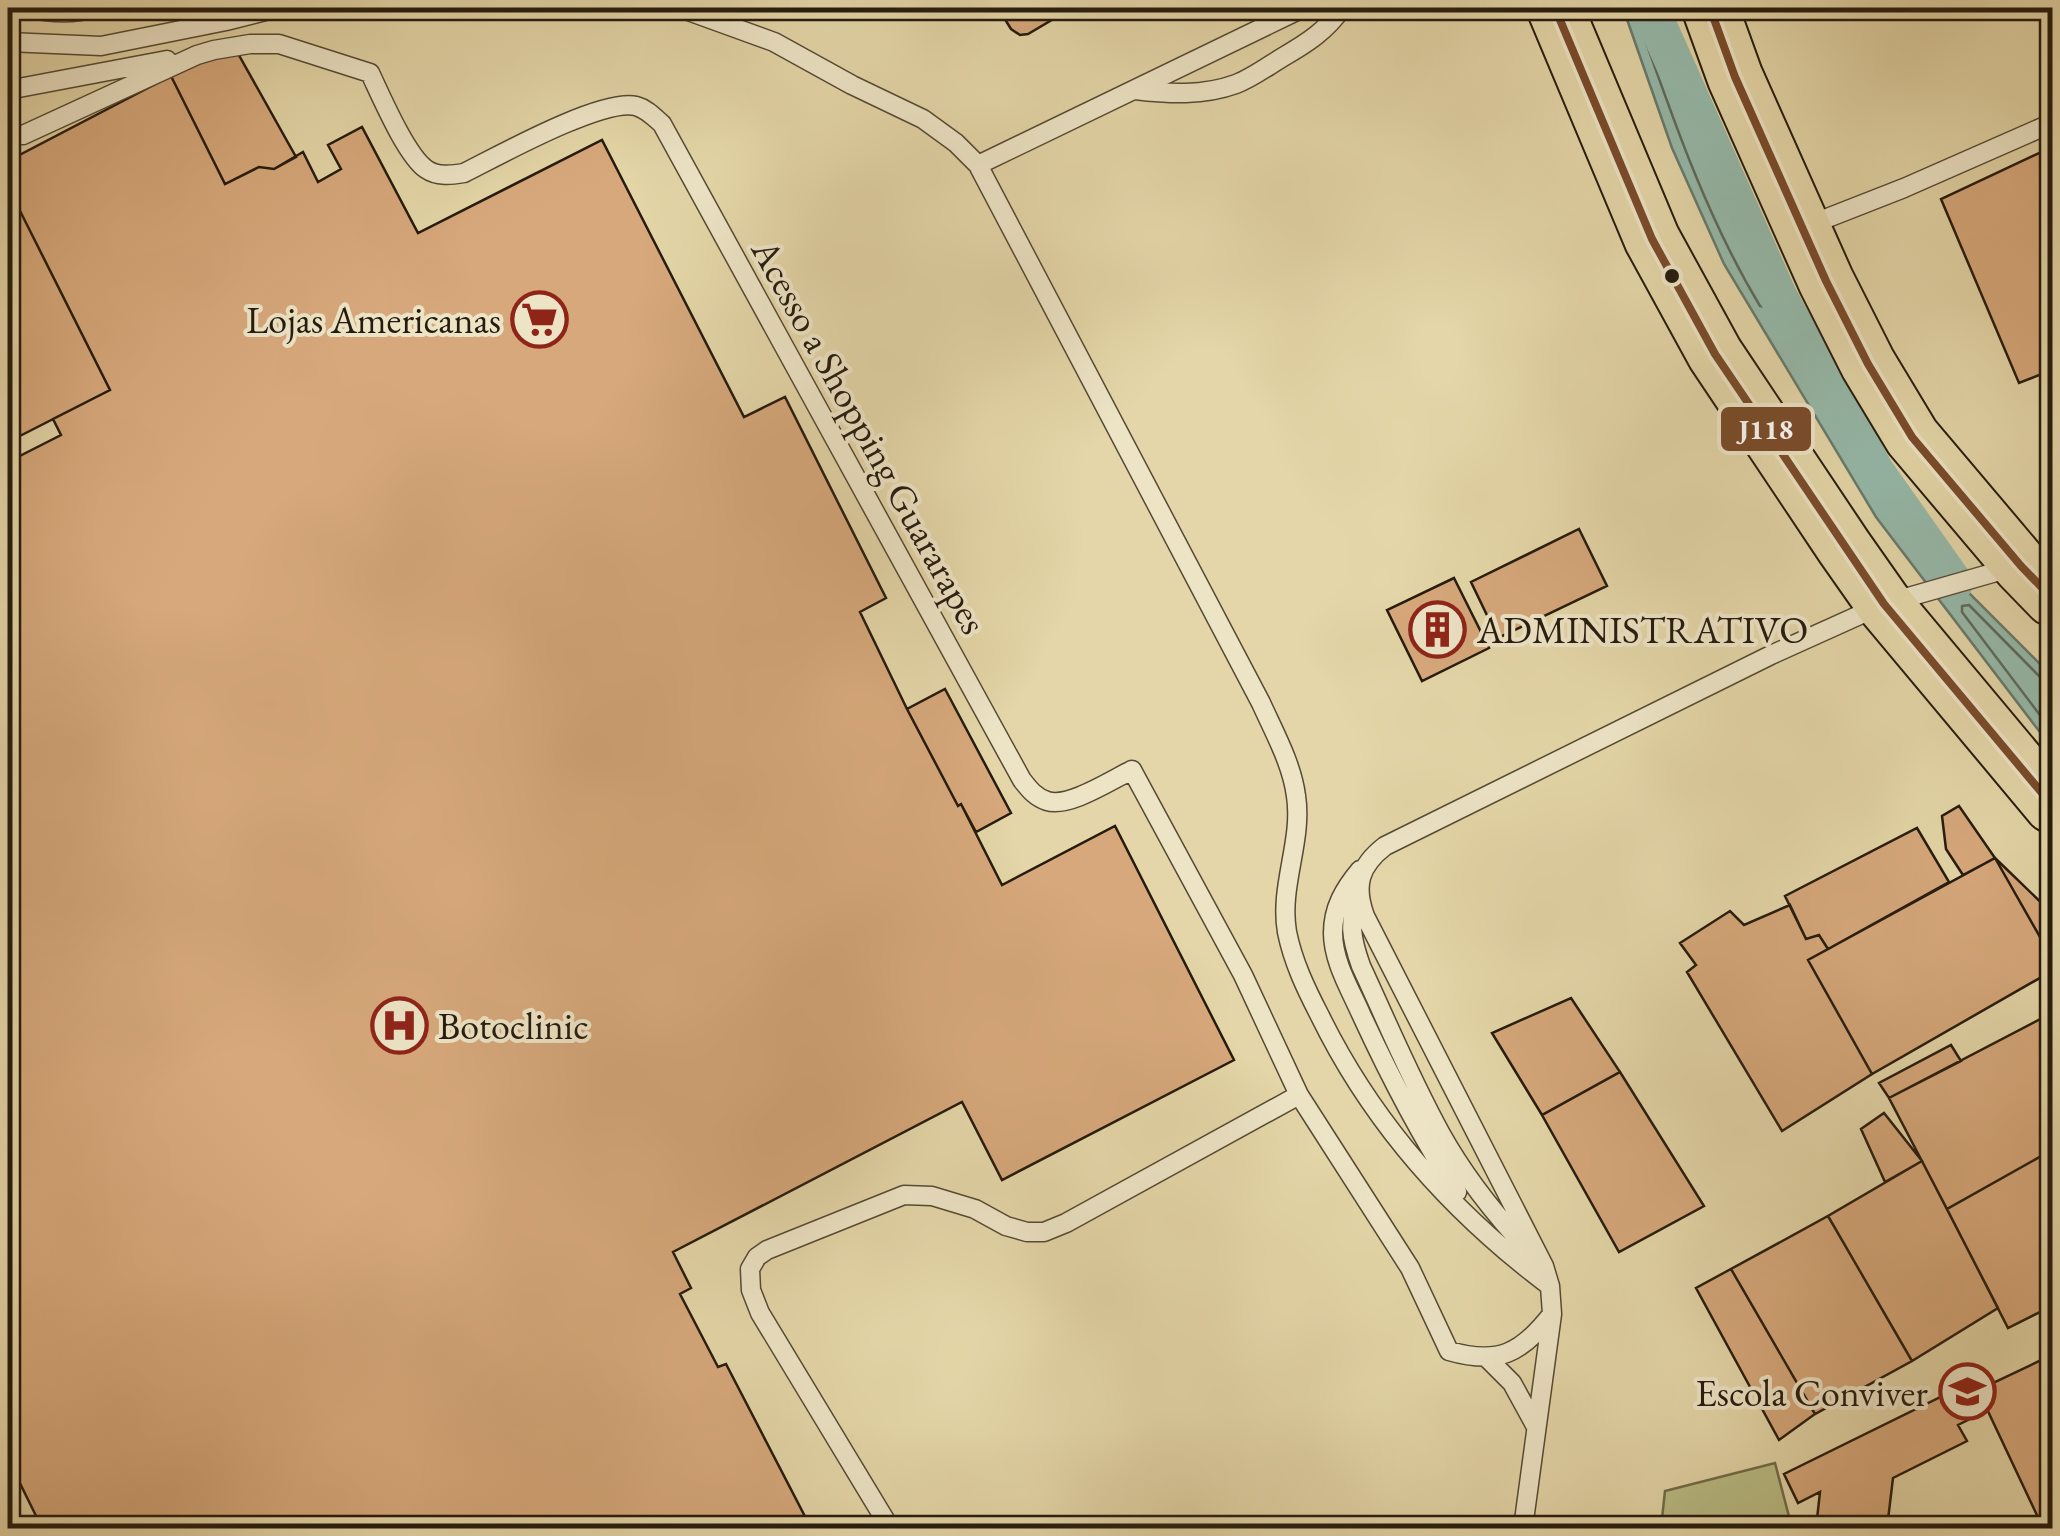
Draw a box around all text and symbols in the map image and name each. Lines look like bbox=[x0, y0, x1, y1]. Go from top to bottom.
street label: Acesso a Shopping Guararapes bbox=[740, 229, 999, 642]
unlabelled marker bbox=[1662, 266, 1682, 286]
supermarket icon: Lojas Americanas bbox=[510, 289, 570, 349]
place label: Lojas Americanas bbox=[246, 295, 501, 344]
line badge: J118 bbox=[1719, 405, 1813, 453]
text: J118 bbox=[1736, 411, 1793, 447]
building icon: ADMINISTRATIVO bbox=[1408, 599, 1468, 659]
place label: ADMINISTRATIVO bbox=[1476, 605, 1808, 654]
hospital icon: Botoclinic bbox=[369, 995, 429, 1055]
place label: Botoclinic bbox=[438, 1001, 589, 1050]
school or university icon: Escola Conviver bbox=[1937, 1362, 1997, 1422]
place label: Escola Conviver bbox=[1695, 1368, 1928, 1417]

